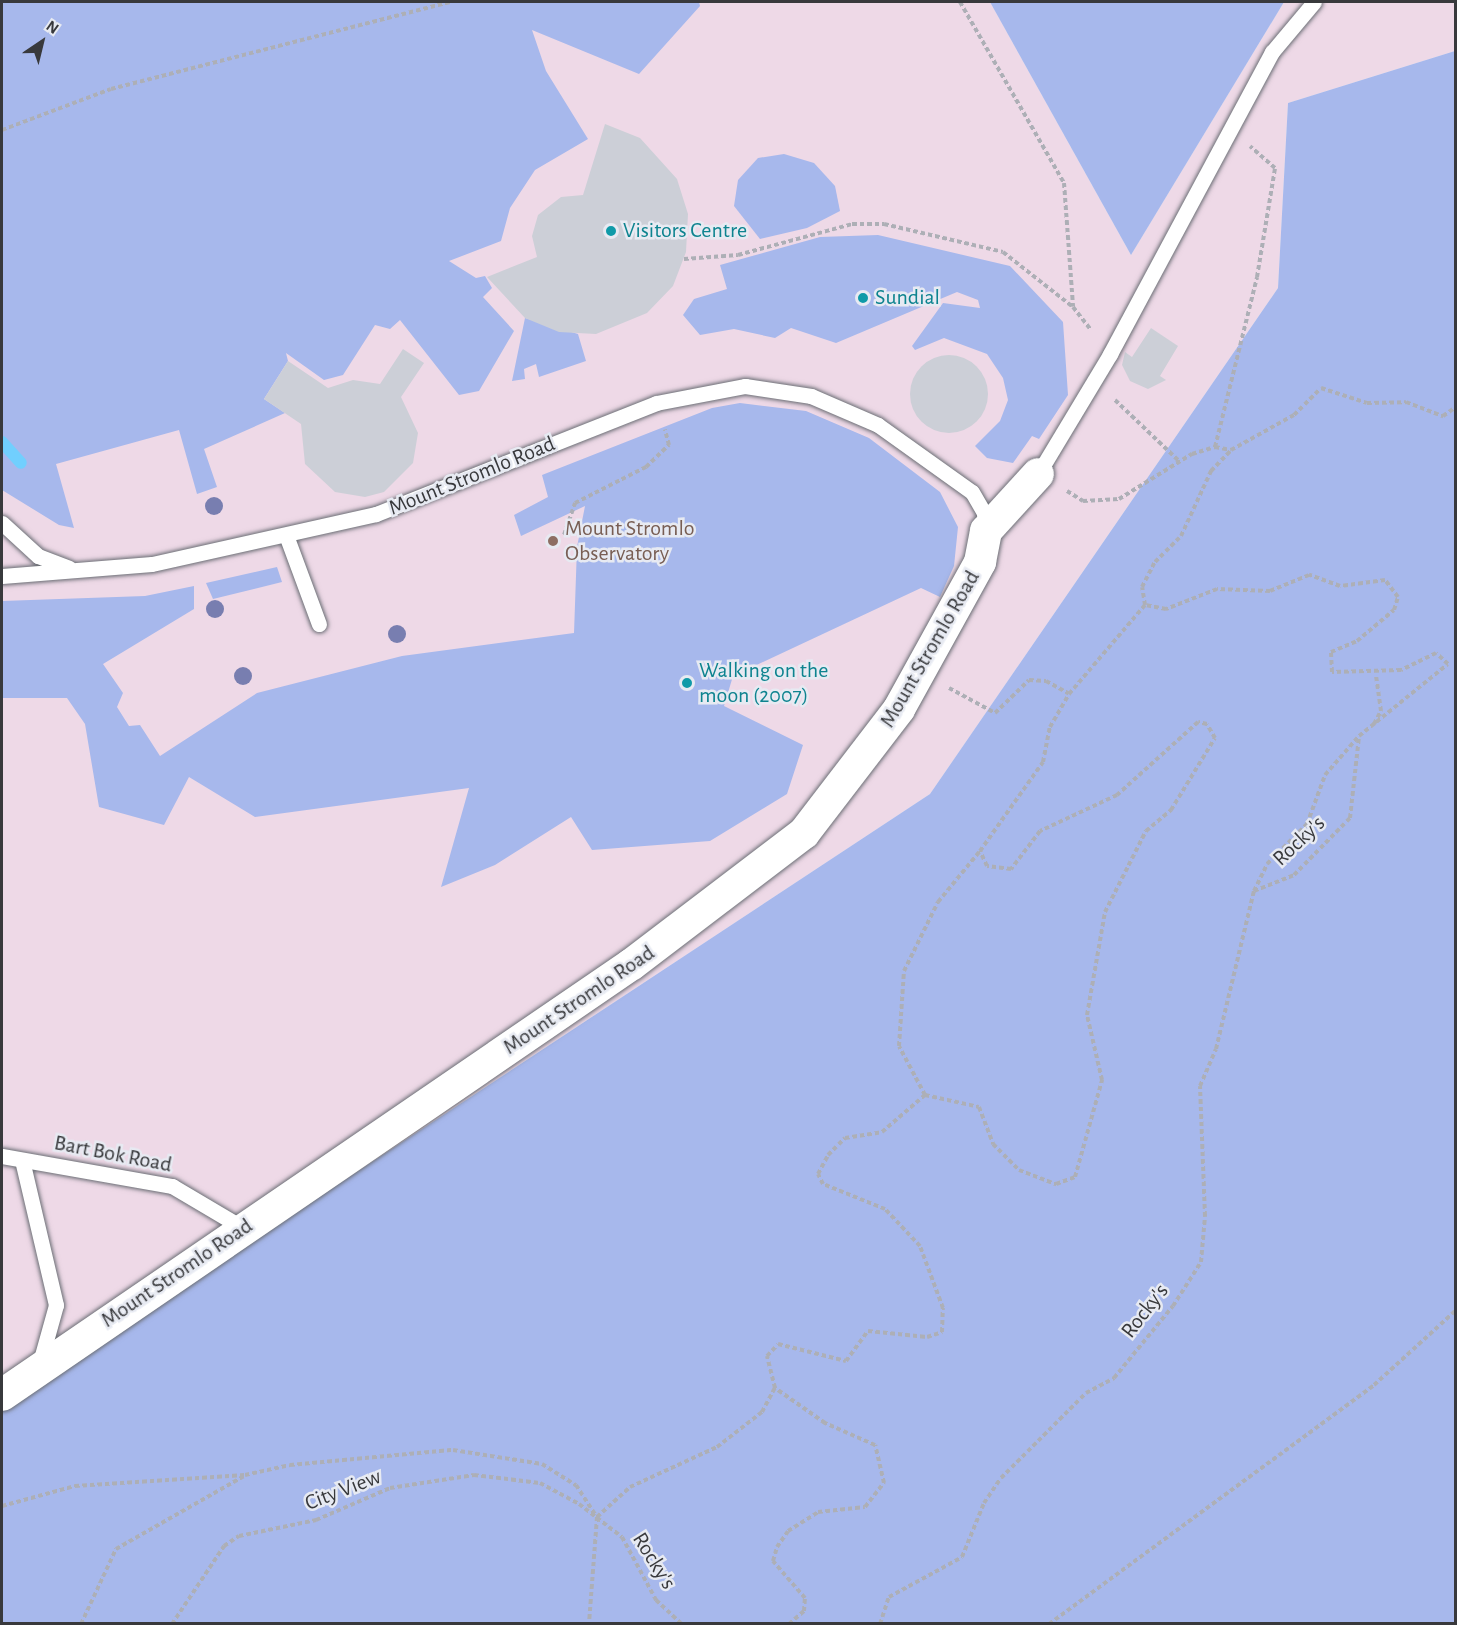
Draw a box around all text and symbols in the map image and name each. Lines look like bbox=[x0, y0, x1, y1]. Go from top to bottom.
north arrow bbox=[12, 12, 72, 72]
text: N bbox=[43, 18, 61, 37]
place label: Visitors Centre bbox=[623, 218, 747, 244]
marker: Visitors Centre bbox=[604, 224, 618, 238]
place label: Sundial bbox=[875, 285, 940, 311]
marker: Sundial bbox=[856, 291, 870, 305]
street label: Mount Stromlo Road bbox=[385, 431, 559, 521]
place label: Mount Stromlo Observatory bbox=[565, 515, 695, 566]
marker: Mount Stromlo Observatory bbox=[546, 534, 560, 548]
street label: Mount Stromlo Road bbox=[874, 566, 986, 732]
place label: Walking on the moon (2007) bbox=[699, 657, 828, 708]
marker: Walking on the moon (2007) bbox=[680, 676, 694, 690]
street label: Rocky's bbox=[1267, 810, 1331, 872]
street label: Mount Stromlo Road bbox=[498, 940, 660, 1060]
street label: Bart Bok Road bbox=[52, 1130, 174, 1178]
street label: Mount Stromlo Road bbox=[96, 1213, 258, 1333]
street label: Rocky's bbox=[1116, 1278, 1174, 1344]
street label: City View bbox=[301, 1463, 385, 1517]
street label: Rocky's bbox=[626, 1528, 682, 1594]

